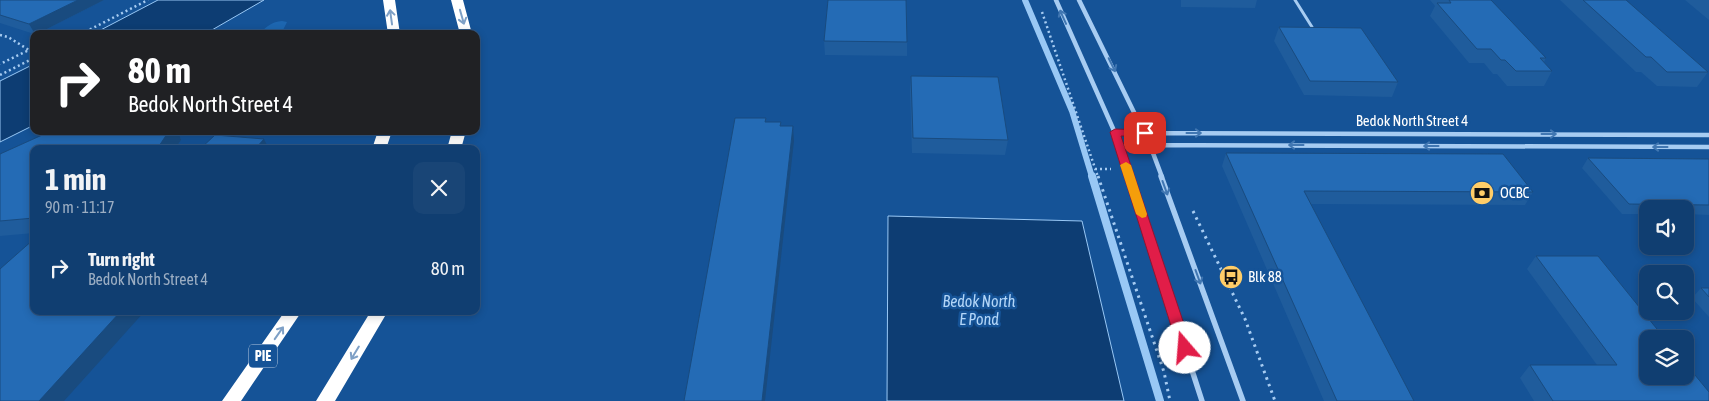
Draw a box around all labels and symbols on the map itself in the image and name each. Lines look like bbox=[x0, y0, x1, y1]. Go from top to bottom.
one-way arrow bbox=[458, 8, 468, 24]
one-way arrow bbox=[386, 9, 396, 25]
one-way arrow bbox=[1058, 10, 1068, 25]
one-way arrow bbox=[1108, 57, 1117, 72]
pin bbox=[1124, 112, 1166, 154]
street label: Bedok North Street 4 bbox=[1356, 112, 1468, 129]
one-way arrow bbox=[1185, 128, 1201, 138]
one-way arrow bbox=[1541, 130, 1557, 139]
one-way arrow bbox=[1288, 140, 1304, 150]
one-way arrow bbox=[1423, 141, 1440, 151]
one-way arrow bbox=[1653, 142, 1669, 152]
one-way arrow bbox=[1161, 179, 1170, 195]
bank icon: OCBC bbox=[1469, 180, 1495, 206]
place label: OCBC bbox=[1500, 184, 1530, 201]
bus stop icon: Blk 88 bbox=[1218, 264, 1244, 290]
one-way arrow bbox=[1194, 268, 1203, 284]
place label: Blk 88 bbox=[1248, 268, 1282, 285]
water label: Bedok North E Pond bbox=[943, 292, 1016, 328]
position arrow bbox=[1158, 321, 1210, 373]
one-way arrow bbox=[274, 326, 284, 340]
road number: PIE bbox=[249, 344, 277, 368]
one-way arrow bbox=[350, 346, 360, 360]

